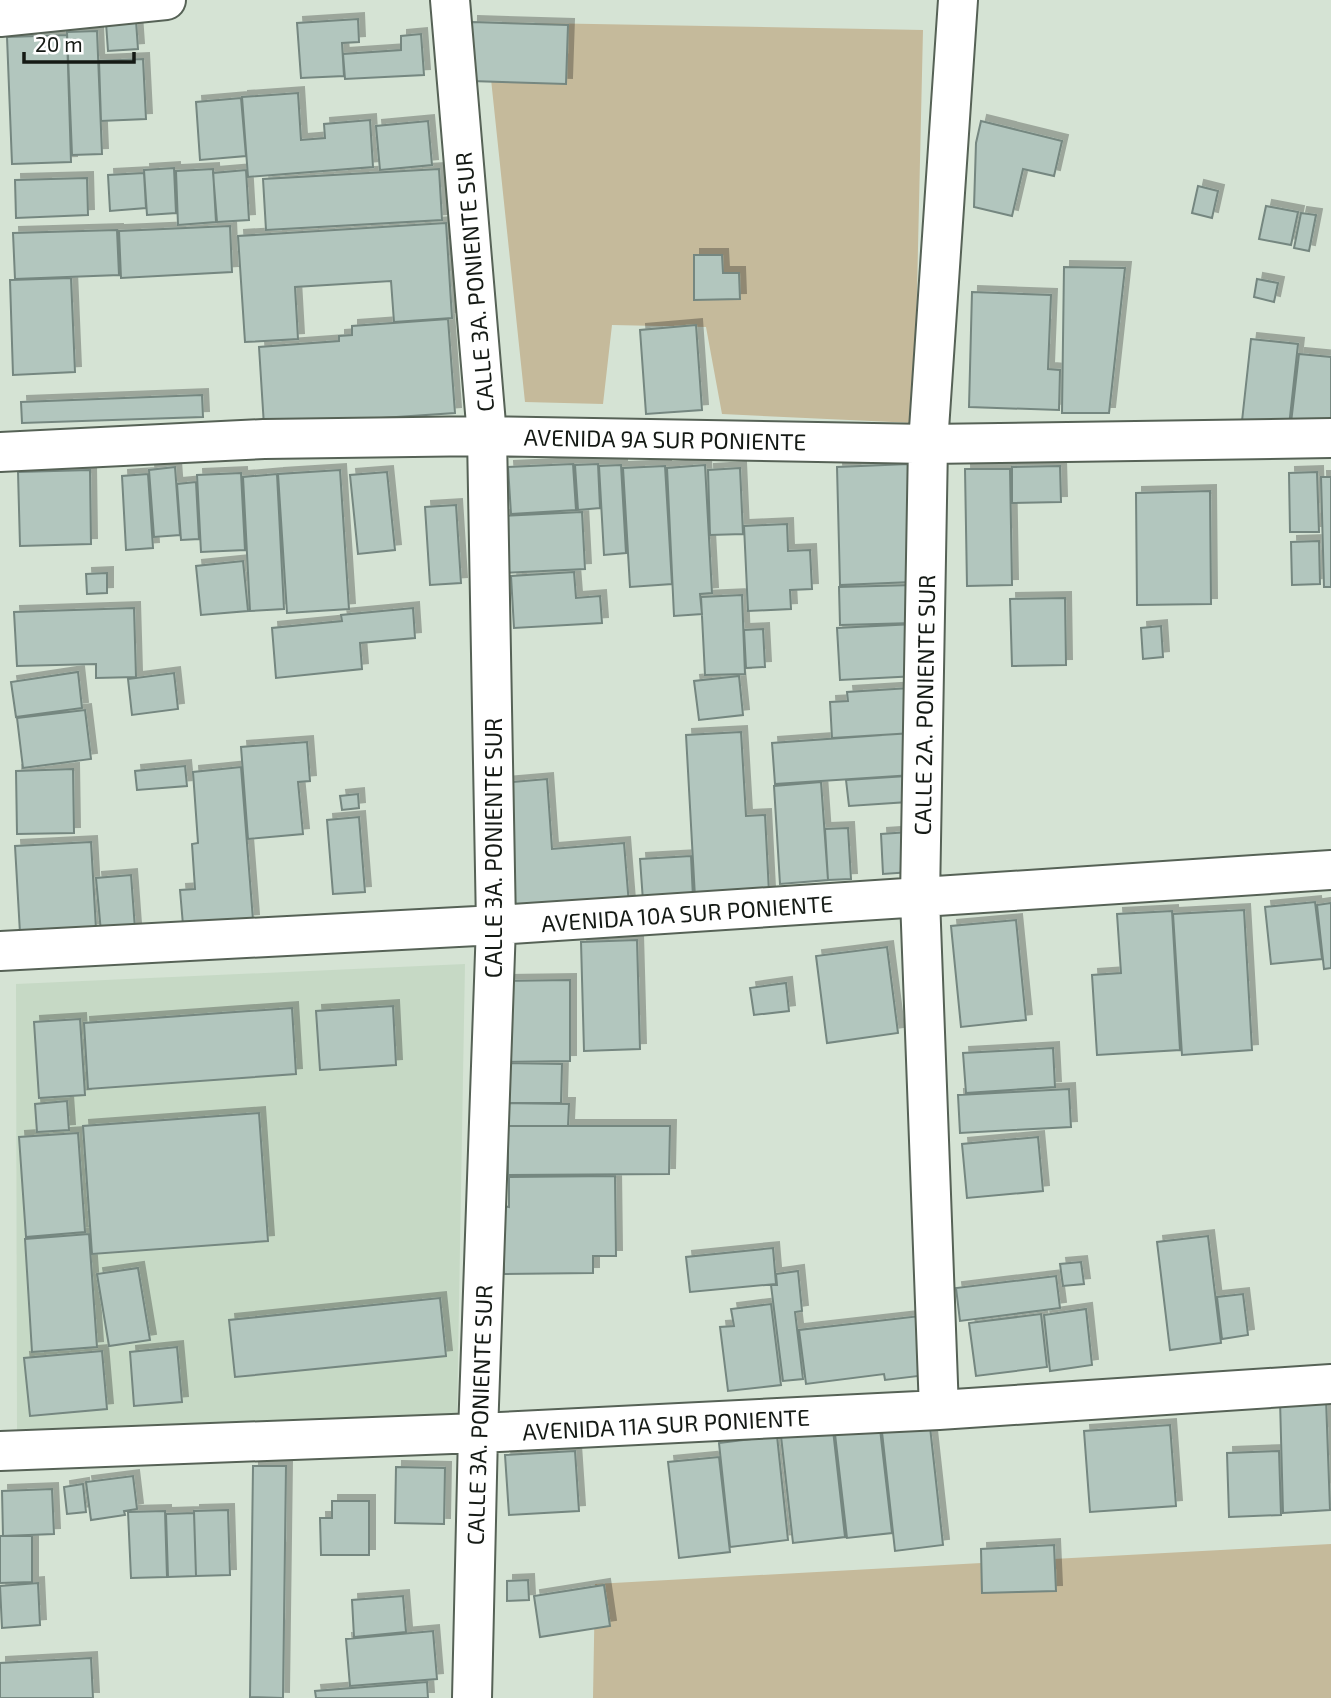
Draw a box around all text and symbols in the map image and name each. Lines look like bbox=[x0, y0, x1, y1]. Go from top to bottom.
scale bar bbox=[24, 21, 135, 65]
text: 20 m bbox=[35, 31, 83, 56]
street label: CALLE 3A. PONIENTE SUR bbox=[449, 151, 499, 413]
street label: AVENIDA 9A SUR PONIENTE bbox=[523, 423, 807, 455]
street label: CALLE 2A. PONIENTE SUR bbox=[908, 574, 940, 836]
street label: CALLE 3A. PONIENTE SUR bbox=[479, 718, 507, 978]
street label: AVENIDA 10A SUR PONIENTE bbox=[540, 889, 834, 937]
street label: CALLE 3A. PONIENTE SUR bbox=[460, 1284, 498, 1546]
street label: AVENIDA 11A SUR PONIENTE bbox=[521, 1402, 811, 1446]

